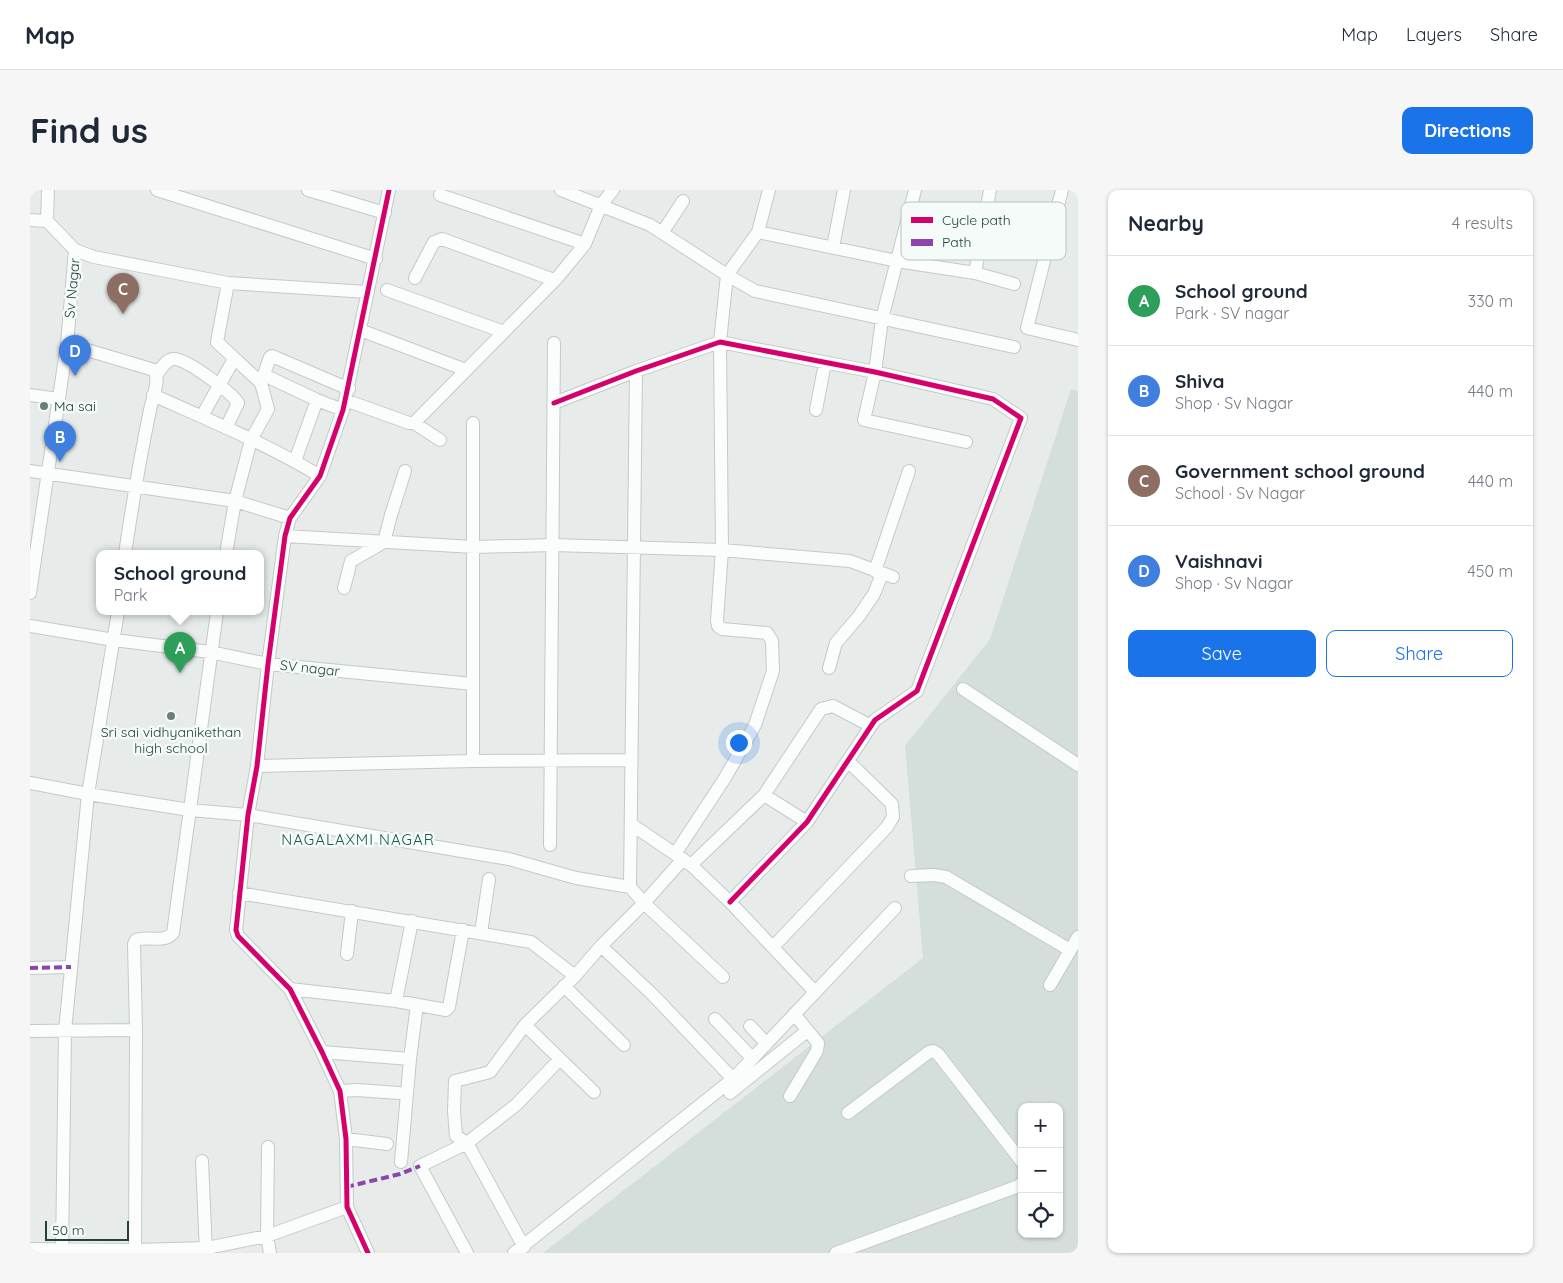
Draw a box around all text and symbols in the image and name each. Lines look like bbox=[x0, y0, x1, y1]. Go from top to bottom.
text: Map bbox=[25, 20, 75, 50]
text: Map bbox=[1341, 23, 1378, 46]
text: Layers bbox=[1406, 23, 1462, 46]
text: Share bbox=[1490, 23, 1538, 46]
button: Directions bbox=[1402, 107, 1533, 154]
text: Find us bbox=[30, 108, 148, 152]
legend bbox=[901, 202, 1066, 260]
text: Nearby bbox=[1128, 210, 1204, 236]
text: Cycle path bbox=[942, 211, 1011, 229]
text: 4 results bbox=[1452, 213, 1513, 233]
text: Path bbox=[942, 233, 971, 251]
street label: Sv Nagar bbox=[60, 257, 84, 319]
pin: C bbox=[107, 273, 139, 314]
text: School ground bbox=[1175, 279, 1308, 303]
text: A bbox=[1139, 291, 1149, 311]
text: 330 m bbox=[1468, 291, 1513, 311]
text: Park · SV nagar bbox=[1175, 303, 1289, 323]
pin: D bbox=[59, 335, 91, 376]
text: Shiva bbox=[1175, 369, 1225, 393]
text: B bbox=[1139, 381, 1149, 401]
text: 440 m bbox=[1468, 381, 1513, 401]
text: Shop · Sv Nagar bbox=[1175, 393, 1293, 413]
place label: Ma sai bbox=[54, 397, 96, 415]
marker: Ma sai bbox=[38, 400, 50, 412]
pin: B bbox=[44, 421, 76, 462]
text: Government school ground bbox=[1175, 459, 1425, 483]
text: C bbox=[1139, 471, 1149, 491]
text: 440 m bbox=[1468, 471, 1513, 491]
text: School · Sv Nagar bbox=[1175, 483, 1305, 503]
text: Vaishnavi bbox=[1175, 549, 1263, 573]
popup bbox=[96, 550, 264, 615]
text: School ground bbox=[114, 561, 246, 585]
text: D bbox=[1138, 561, 1150, 581]
text: 450 m bbox=[1467, 561, 1513, 581]
text: Shop · Sv Nagar bbox=[1175, 573, 1293, 593]
text: Park bbox=[114, 585, 148, 605]
button: Save bbox=[1128, 630, 1316, 677]
button: Share bbox=[1326, 630, 1513, 677]
pin: A bbox=[164, 632, 196, 673]
street label: SV nagar bbox=[279, 656, 341, 680]
marker: Sri sai vidhyanikethan high school bbox=[165, 710, 177, 722]
place label: Sri sai vidhyanikethan high school bbox=[101, 723, 241, 757]
your location bbox=[726, 730, 752, 756]
district label: NAGALAXMI NAGAR bbox=[281, 830, 435, 849]
map controls bbox=[1018, 1103, 1063, 1238]
button: + bbox=[1018, 1103, 1063, 1148]
button: − bbox=[1018, 1148, 1063, 1193]
button: locate bbox=[1018, 1193, 1063, 1238]
scale bar bbox=[45, 1218, 129, 1241]
text: 50 m bbox=[52, 1221, 85, 1239]

